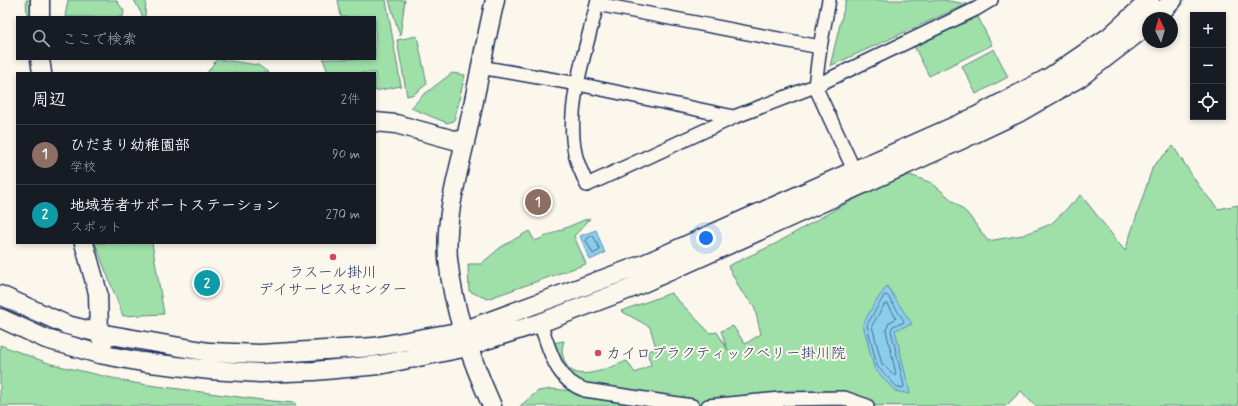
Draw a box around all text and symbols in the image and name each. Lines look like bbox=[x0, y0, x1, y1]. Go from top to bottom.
north arrow bbox=[1142, 12, 1178, 48]
map controls bbox=[1190, 12, 1226, 120]
button: + bbox=[1190, 12, 1226, 48]
search box bbox=[16, 16, 376, 60]
icon: search bbox=[30, 27, 52, 49]
text: ここで検索 bbox=[62, 30, 137, 50]
button: − bbox=[1190, 48, 1226, 84]
button: locate bbox=[1190, 84, 1226, 120]
text: 周辺 bbox=[32, 89, 66, 111]
text: 2件 bbox=[341, 91, 360, 108]
text: ひだまり幼稚園部 bbox=[70, 136, 190, 156]
text: 1 bbox=[42, 146, 48, 163]
text: 90 m bbox=[332, 146, 360, 163]
text: 学校 bbox=[70, 159, 96, 176]
pin: 1 bbox=[525, 187, 551, 217]
text: 地域若者サポートステーション bbox=[70, 196, 280, 216]
text: 2 bbox=[42, 206, 48, 223]
text: 270 m bbox=[325, 206, 360, 223]
text: スポット bbox=[70, 219, 122, 236]
your location bbox=[696, 228, 716, 248]
marker: ラスール掛川 デイサービスセンター bbox=[328, 252, 338, 262]
place label: ラスール掛川 デイサービスセンター bbox=[259, 263, 407, 300]
pin: 2 bbox=[194, 268, 220, 298]
place label: カイロプラクティックベリー掛川院 bbox=[606, 344, 846, 364]
marker: カイロプラクティックベリー掛川院 bbox=[593, 348, 603, 358]

